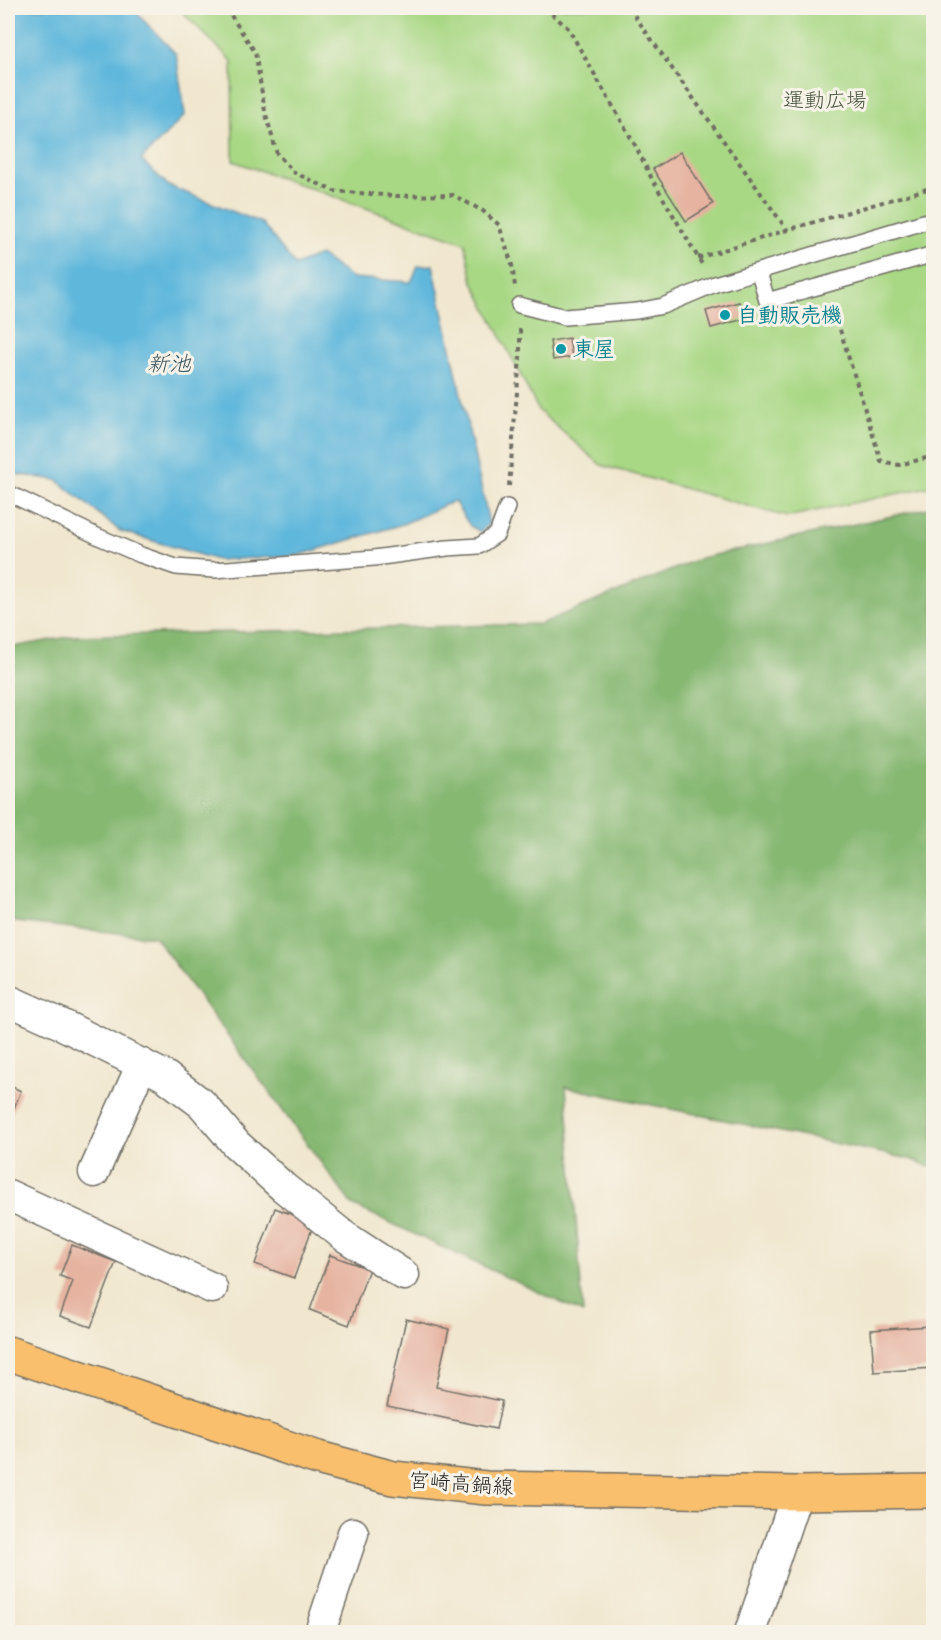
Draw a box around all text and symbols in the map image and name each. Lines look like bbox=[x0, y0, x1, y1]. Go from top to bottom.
park label: 運動広場 bbox=[783, 87, 867, 114]
place label: 自動販売機 bbox=[737, 302, 842, 329]
marker: 自動販売機 bbox=[718, 308, 732, 322]
place label: 東屋 bbox=[573, 336, 615, 363]
marker: 東屋 bbox=[554, 342, 568, 356]
water label: 新池 bbox=[147, 350, 192, 378]
street label: 宮崎高鍋線 bbox=[408, 1467, 514, 1501]

